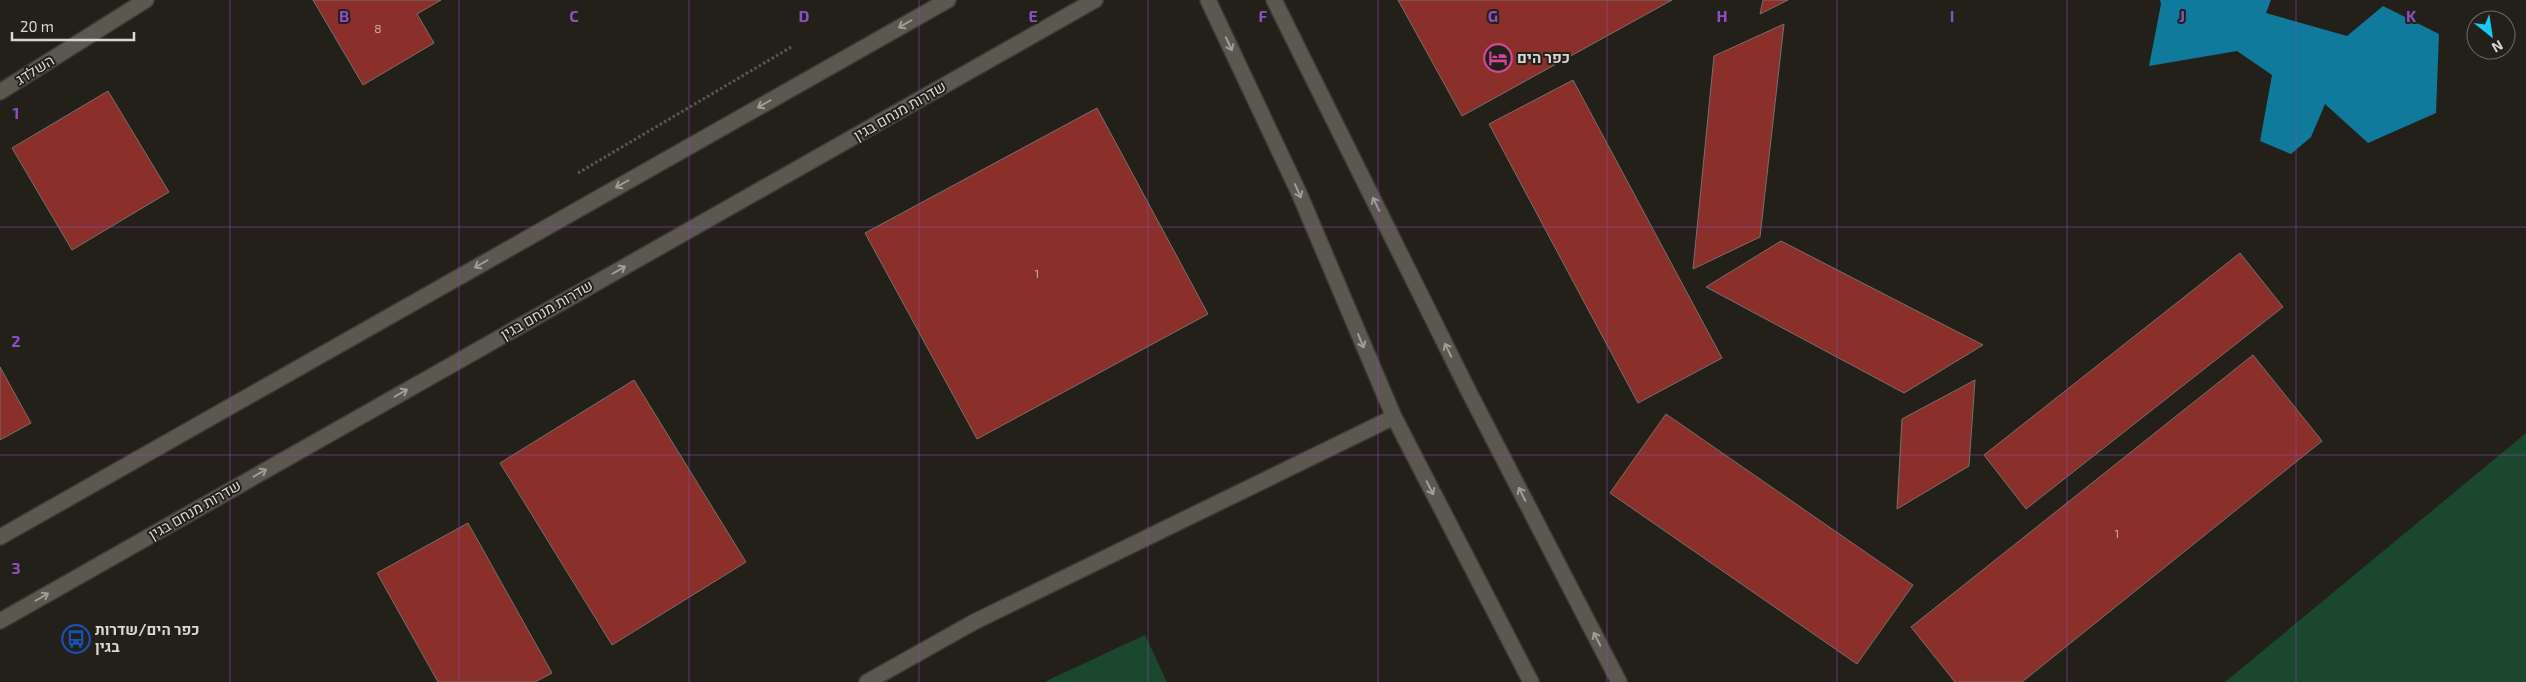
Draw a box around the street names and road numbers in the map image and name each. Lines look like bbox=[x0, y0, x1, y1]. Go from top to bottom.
street label: השלדג bbox=[12, 50, 57, 88]
street label: שדרות מנחם בגין bbox=[850, 76, 949, 144]
street label: שדרות מנחם בגין bbox=[497, 275, 596, 343]
street label: שדרות מנחם בגין bbox=[145, 475, 244, 543]

